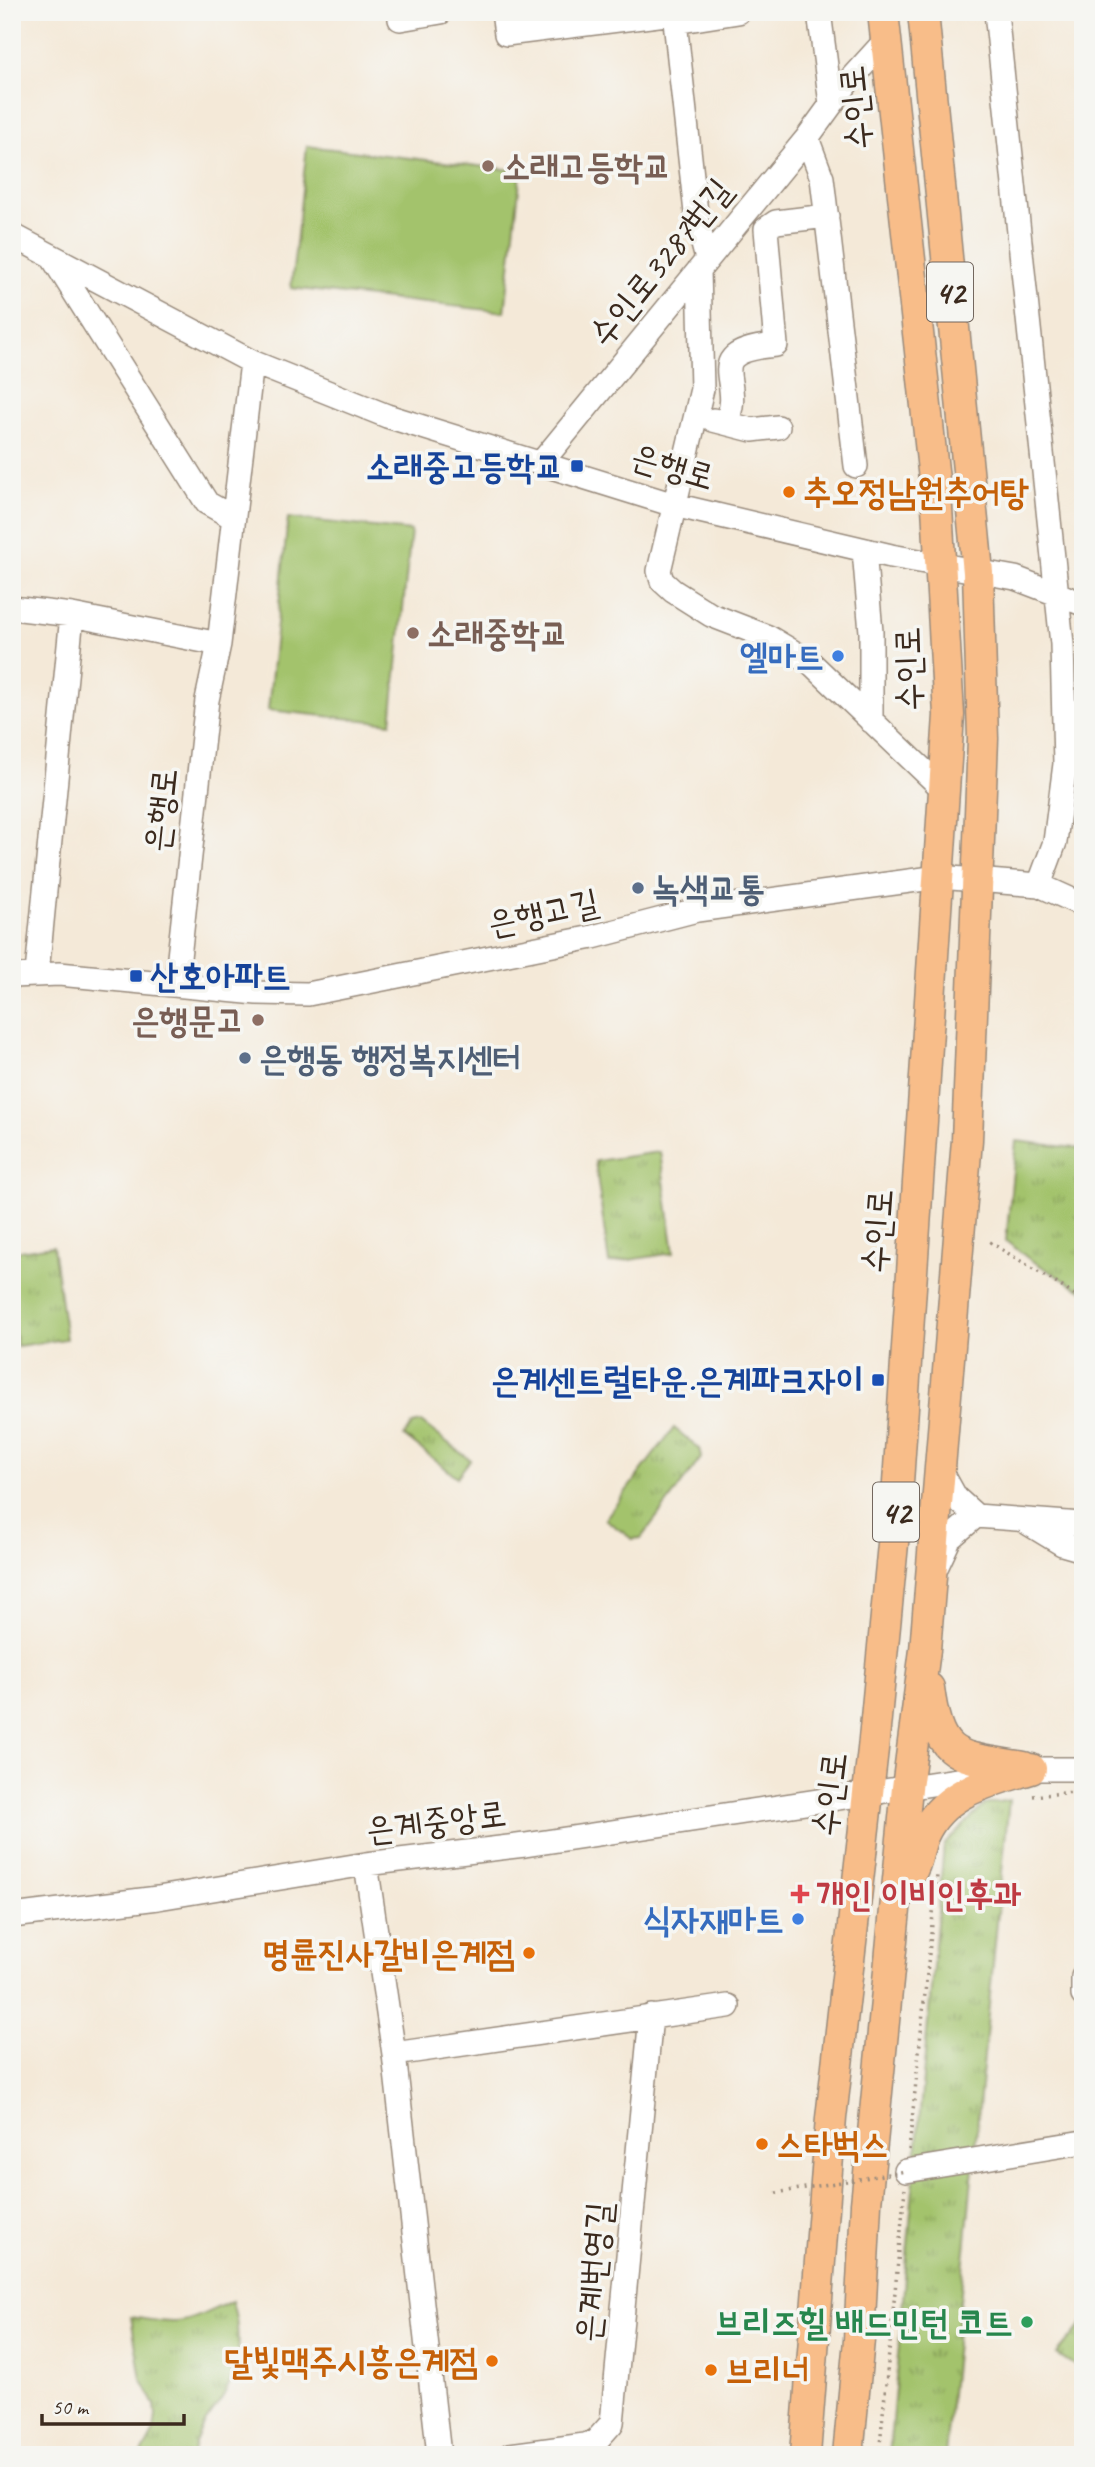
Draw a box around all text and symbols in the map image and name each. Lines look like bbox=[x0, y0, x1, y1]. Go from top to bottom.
street label: 수인로 bbox=[829, 64, 882, 152]
place label: 소래고등학교 bbox=[502, 144, 671, 189]
marker: 소래고등학교 bbox=[480, 158, 496, 174]
street label: 수인로3287번길 bbox=[579, 169, 742, 356]
road number: 42 bbox=[927, 262, 973, 322]
street label: 은행로 bbox=[626, 433, 720, 500]
place label: 소래중고등학교 bbox=[366, 444, 563, 489]
marker: 소래중고등학교 bbox=[569, 458, 585, 474]
place label: 추오정남원추어탕 bbox=[803, 470, 1029, 515]
marker: 추오정남원추어탕 bbox=[781, 484, 797, 500]
place label: 소래중학교 bbox=[427, 611, 568, 656]
marker: 소래중학교 bbox=[405, 625, 421, 641]
street label: 수인로 bbox=[885, 626, 932, 712]
place label: 엘마트 bbox=[740, 634, 824, 679]
marker: 엘마트 bbox=[830, 648, 846, 664]
street label: 은행로 bbox=[134, 766, 187, 854]
place label: 녹색교통 bbox=[652, 866, 765, 911]
street label: 은행고길 bbox=[483, 879, 603, 946]
marker: 녹색교통 bbox=[630, 880, 646, 896]
place label: 산호아파트 bbox=[150, 954, 291, 999]
marker: 산호아파트 bbox=[128, 968, 144, 984]
place label: 은행문고 bbox=[131, 998, 244, 1043]
marker: 은행문고 bbox=[250, 1012, 266, 1028]
place label: 은행동 행정복지센터 bbox=[259, 1036, 521, 1081]
marker: 은행동 행정복지센터 bbox=[237, 1050, 253, 1066]
street label: 수인로 bbox=[852, 1187, 903, 1275]
place label: 은계센트럴타운.은계파크자이 bbox=[491, 1358, 864, 1403]
marker: 은계센트럴타운.은계파크자이 bbox=[870, 1372, 886, 1388]
road number: 42 bbox=[873, 1482, 919, 1542]
street label: 수인로 bbox=[802, 1749, 857, 1839]
street label: 은계중앙로 bbox=[363, 1791, 509, 1852]
place label: 개인 이비인후과 bbox=[816, 1872, 1022, 1917]
marker: 개인 이비인후과 bbox=[790, 1884, 810, 1904]
place label: 식자재마트 bbox=[643, 1897, 784, 1942]
marker: 식자재마트 bbox=[790, 1911, 806, 1927]
place label: 명륜진사갈비은계점 bbox=[262, 1931, 515, 1976]
marker: 명륜진사갈비은계점 bbox=[521, 1945, 537, 1961]
place label: 스타벅스 bbox=[776, 2122, 889, 2167]
marker: 스타벅스 bbox=[754, 2136, 770, 2152]
street label: 은계번영길 bbox=[565, 2200, 622, 2344]
place label: 브리즈힐 배드민턴 코트 bbox=[714, 2300, 1013, 2345]
marker: 브리즈힐 배드민턴 코트 bbox=[1019, 2314, 1035, 2330]
place label: 달빛맥주시흥은계점 bbox=[225, 2339, 478, 2384]
place label: 브리너 bbox=[725, 2348, 810, 2393]
marker: 달빛맥주시흥은계점 bbox=[484, 2353, 500, 2369]
marker: 브리너 bbox=[703, 2362, 719, 2378]
scale bar bbox=[42, 2383, 184, 2427]
text: 50 m bbox=[52, 2394, 90, 2420]

